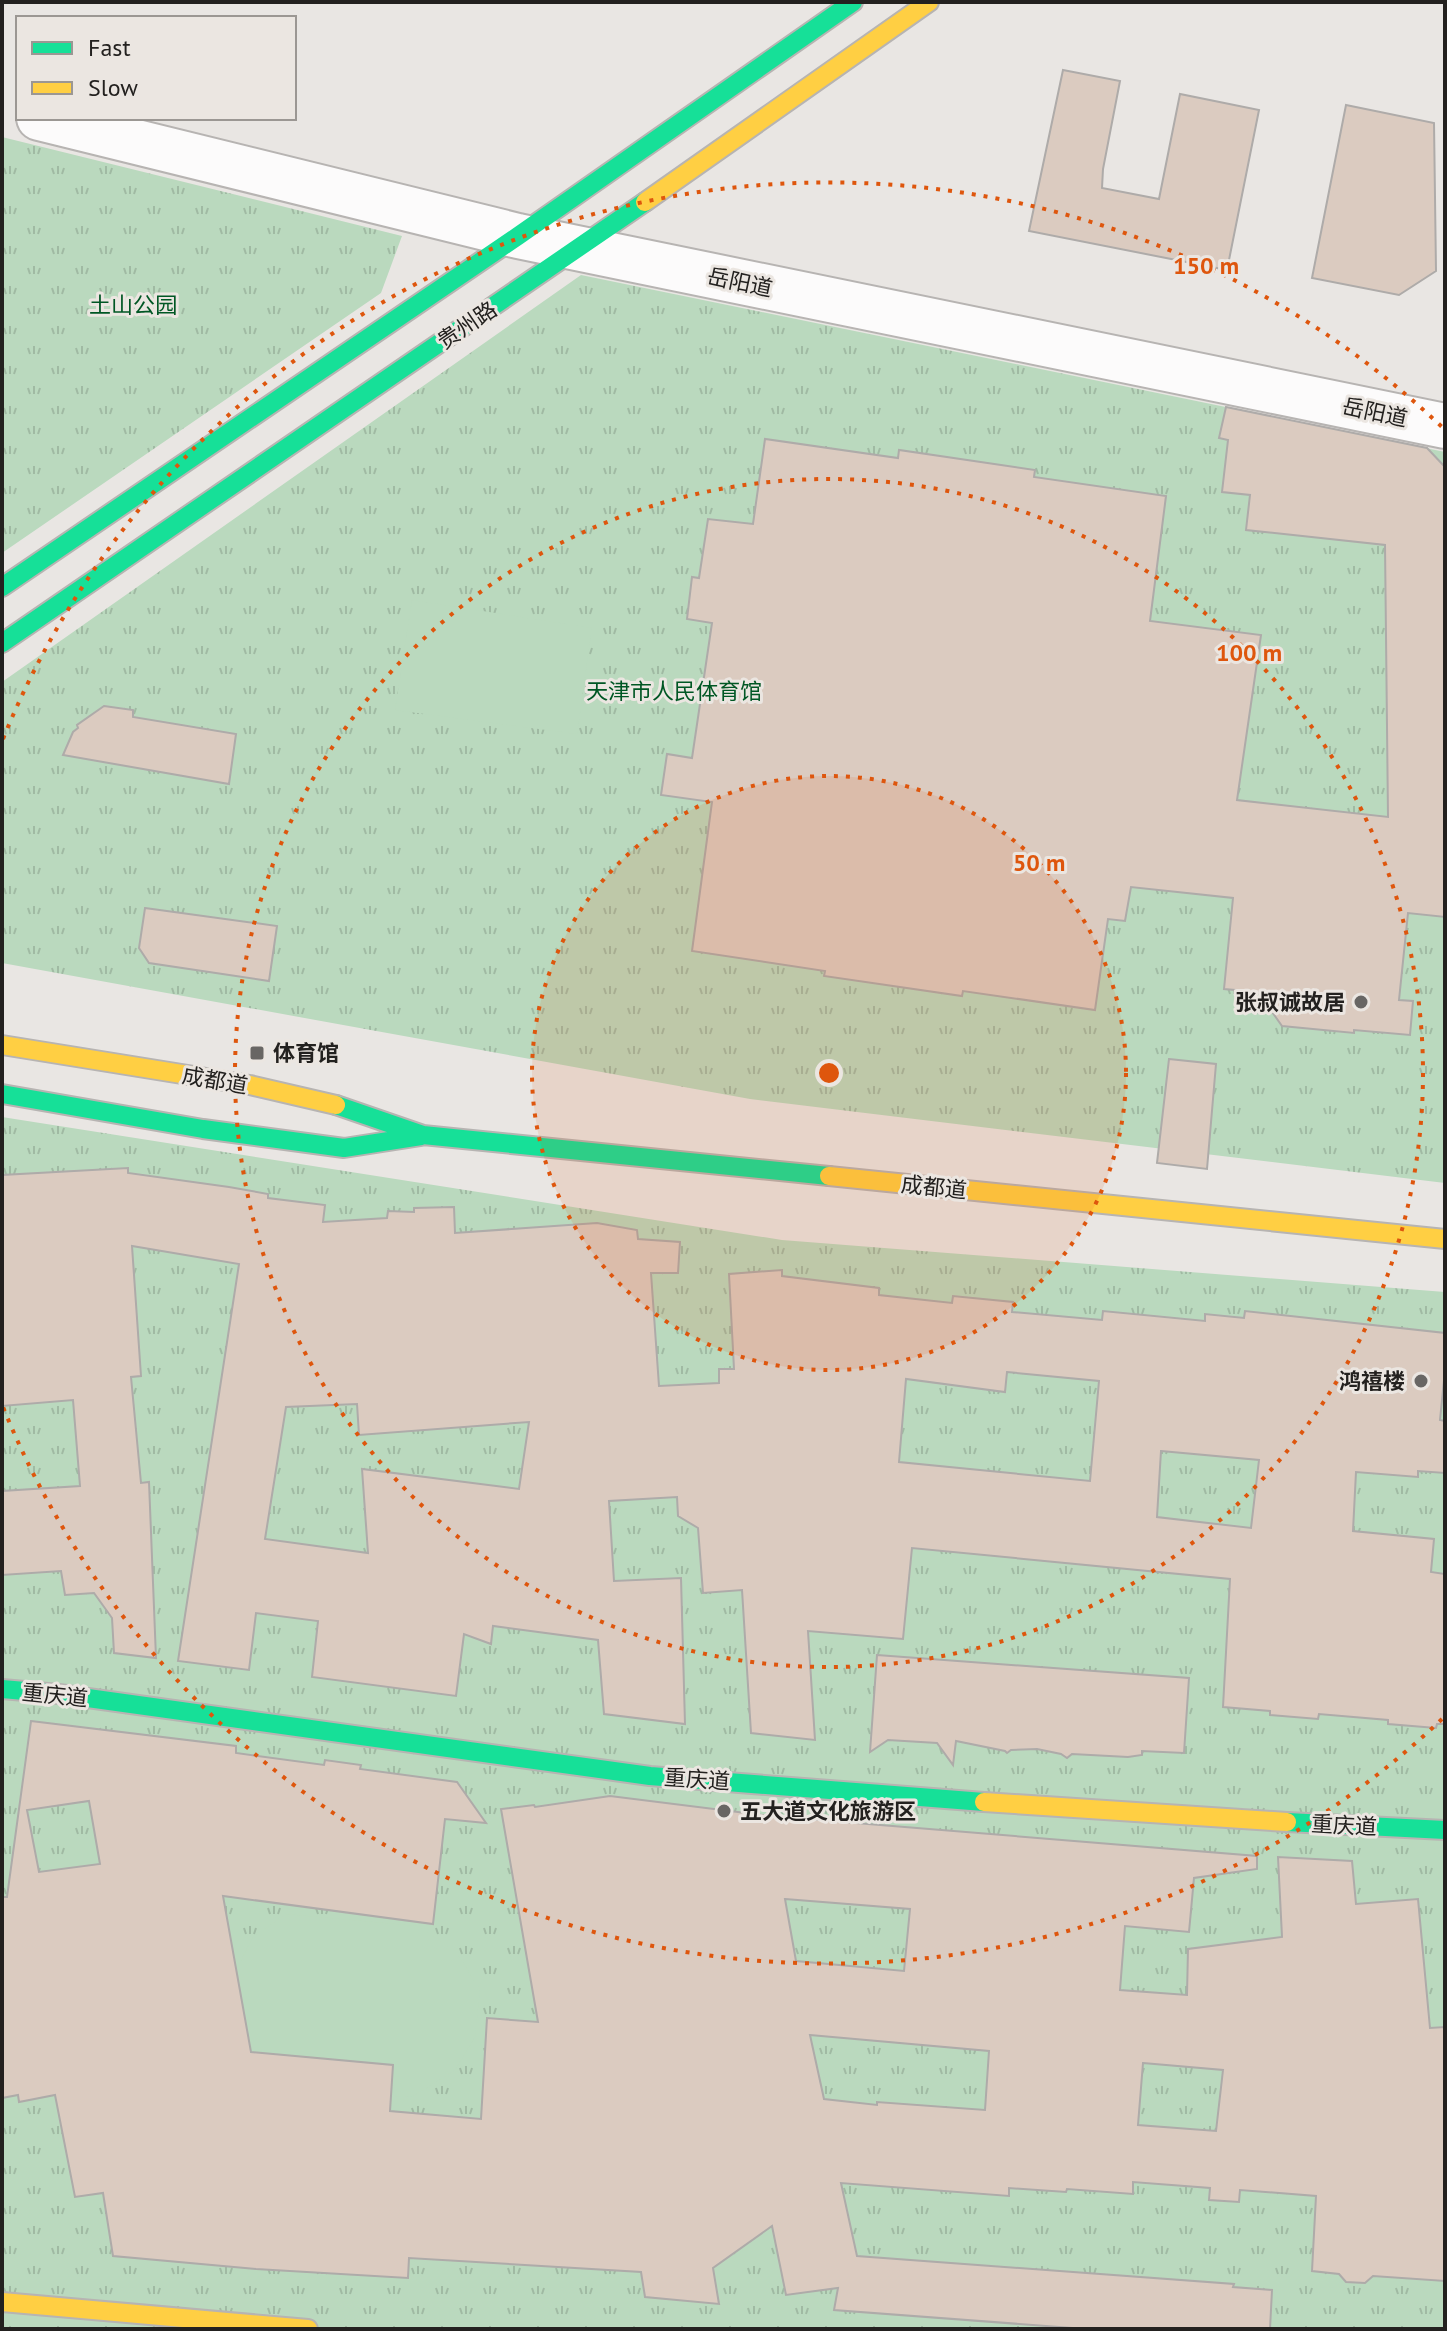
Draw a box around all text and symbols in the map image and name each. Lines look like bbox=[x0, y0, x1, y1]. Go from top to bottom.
legend bbox=[16, 16, 296, 120]
text: Fast bbox=[88, 32, 131, 63]
text: Slow bbox=[88, 72, 138, 103]
text: 150 m bbox=[1173, 250, 1239, 281]
street label: 岳阳道 bbox=[705, 261, 775, 303]
park label: 土山公园 bbox=[89, 291, 177, 319]
street label: 贵州路 bbox=[432, 295, 502, 355]
street label: 岳阳道 bbox=[1340, 391, 1410, 433]
text: 100 m bbox=[1216, 637, 1282, 668]
park label: 天津市人民体育馆 bbox=[586, 677, 762, 705]
text: 50 m bbox=[1013, 847, 1065, 878]
place label: 张叔诚故居 bbox=[1235, 988, 1345, 1016]
marker: 张叔诚故居 bbox=[1352, 993, 1370, 1011]
place label: 体育馆 bbox=[273, 1039, 339, 1067]
marker: 体育馆 bbox=[248, 1044, 266, 1062]
centre of rings bbox=[815, 1059, 843, 1087]
street label: 成都道 bbox=[180, 1060, 250, 1100]
street label: 成都道 bbox=[900, 1170, 968, 1204]
place label: 鸿禧楼 bbox=[1339, 1367, 1405, 1395]
marker: 鸿禧楼 bbox=[1412, 1372, 1430, 1390]
street label: 重庆道 bbox=[21, 1678, 89, 1712]
street label: 重庆道 bbox=[663, 1763, 731, 1795]
place label: 五大道文化旅游区 bbox=[740, 1797, 916, 1825]
marker: 五大道文化旅游区 bbox=[715, 1802, 733, 1820]
street label: 重庆道 bbox=[1310, 1809, 1378, 1841]

